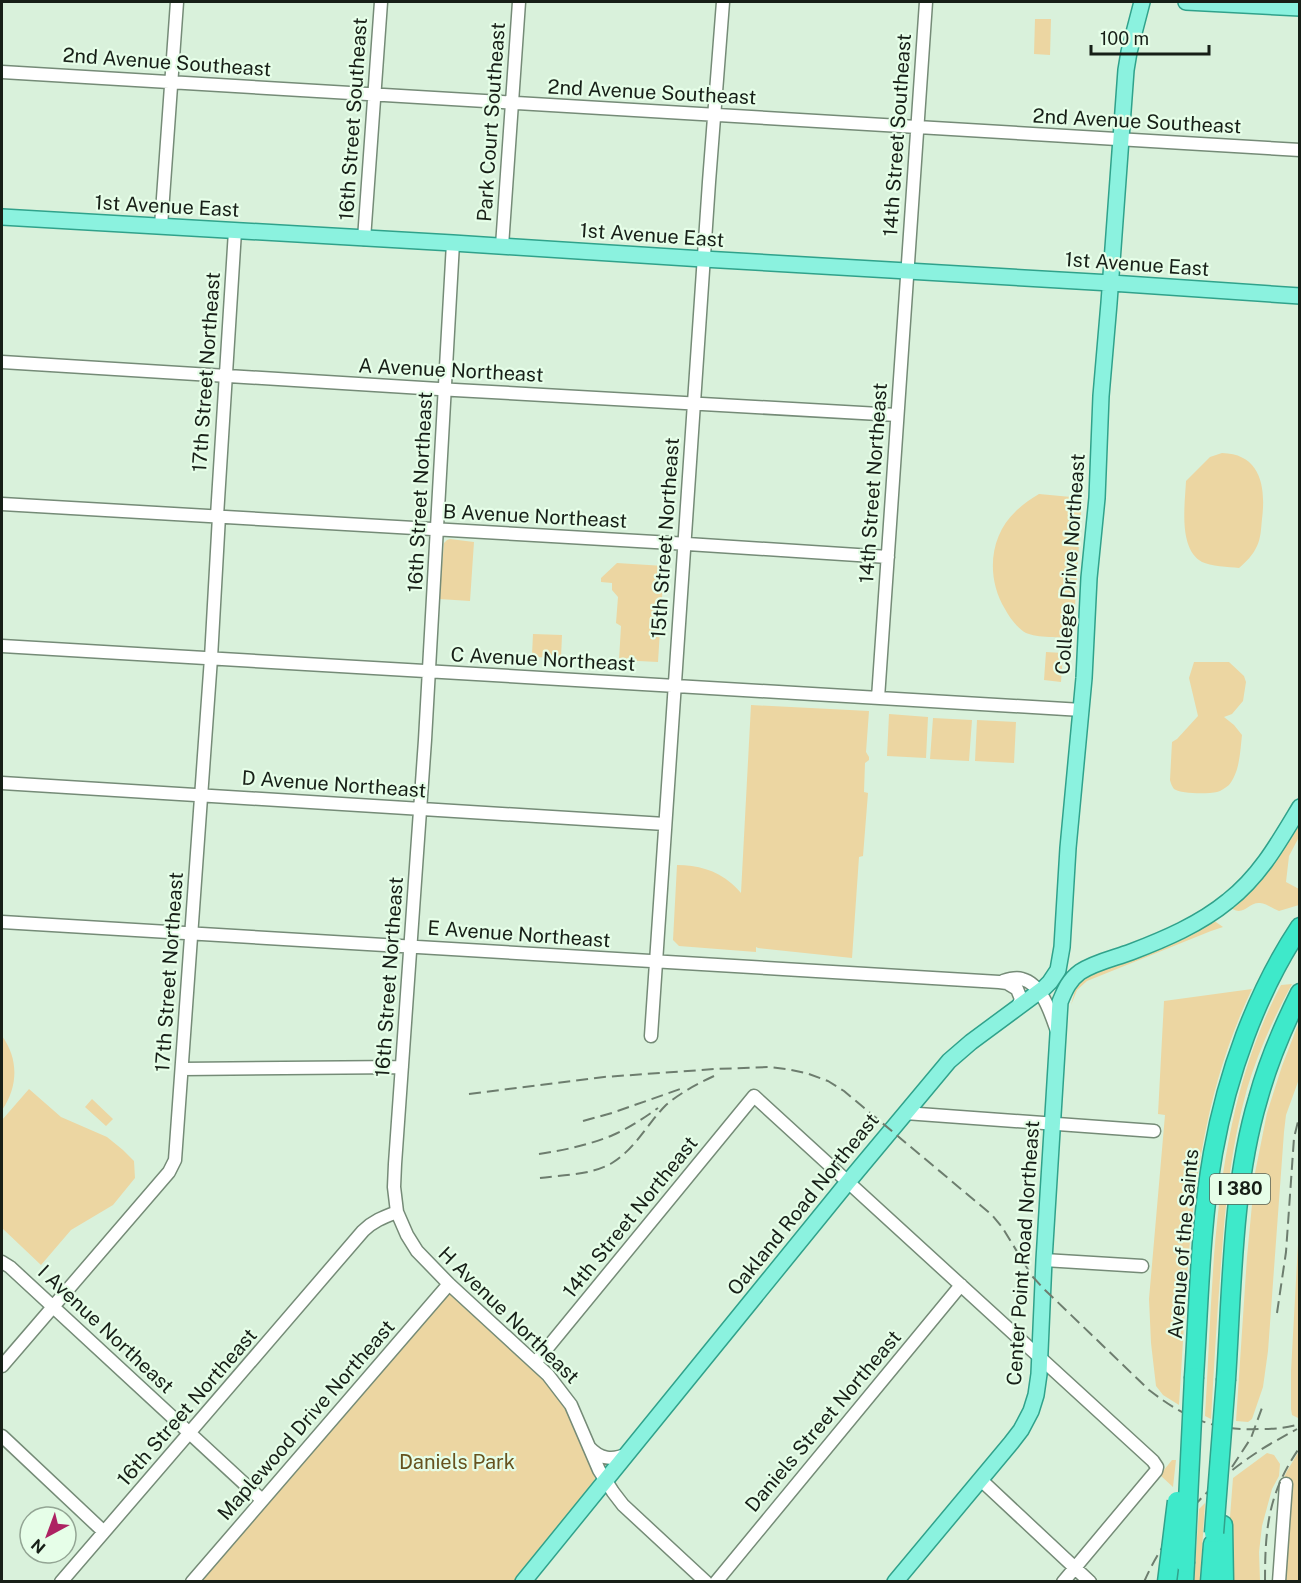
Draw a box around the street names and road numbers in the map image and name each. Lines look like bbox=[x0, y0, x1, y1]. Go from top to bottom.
street label: 16th Street Southeast bbox=[334, 17, 372, 221]
street label: Park Court Southeast bbox=[472, 21, 510, 223]
street label: 14th Street Southeast bbox=[878, 33, 916, 237]
street label: 2nd Avenue Southeast bbox=[62, 43, 272, 81]
street label: 2nd Avenue Southeast bbox=[547, 75, 757, 109]
street label: 2nd Avenue Southeast bbox=[1032, 104, 1242, 138]
street label: 1st Avenue East bbox=[94, 190, 240, 222]
street label: 1st Avenue East bbox=[579, 218, 725, 252]
street label: 1st Avenue East bbox=[1064, 247, 1210, 281]
street label: 17th Street Northeast bbox=[187, 271, 225, 473]
street label: A Avenue Northeast bbox=[358, 353, 544, 387]
street label: 14th Street Northeast bbox=[854, 382, 892, 584]
street label: 16th Street Northeast bbox=[403, 391, 437, 593]
street label: 15th Street Northeast bbox=[646, 437, 684, 639]
street label: College Drive Northeast bbox=[1050, 453, 1090, 675]
street label: B Avenue Northeast bbox=[442, 499, 628, 533]
street label: C Avenue Northeast bbox=[450, 642, 636, 676]
street label: D Avenue Northeast bbox=[241, 766, 427, 802]
street label: 17th Street Northeast bbox=[150, 871, 188, 1073]
street label: 16th Street Northeast bbox=[370, 876, 408, 1078]
street label: E Avenue Northeast bbox=[427, 916, 611, 952]
street label: Oakland Road Northeast bbox=[722, 1108, 884, 1300]
street label: Center Point Road Northeast bbox=[1002, 1120, 1044, 1386]
street label: 14th Street Northeast bbox=[557, 1131, 703, 1303]
street label: Avenue of the Saints bbox=[1163, 1148, 1203, 1340]
road number: I 380 bbox=[1210, 1174, 1270, 1204]
street label: H Avenue Northeast bbox=[434, 1242, 584, 1388]
street label: I Avenue Northeast bbox=[33, 1260, 179, 1398]
street label: Maplewood Drive Northeast bbox=[212, 1315, 400, 1525]
street label: 16th Street Northeast bbox=[112, 1323, 262, 1491]
street label: Daniels Street Northeast bbox=[740, 1325, 906, 1517]

